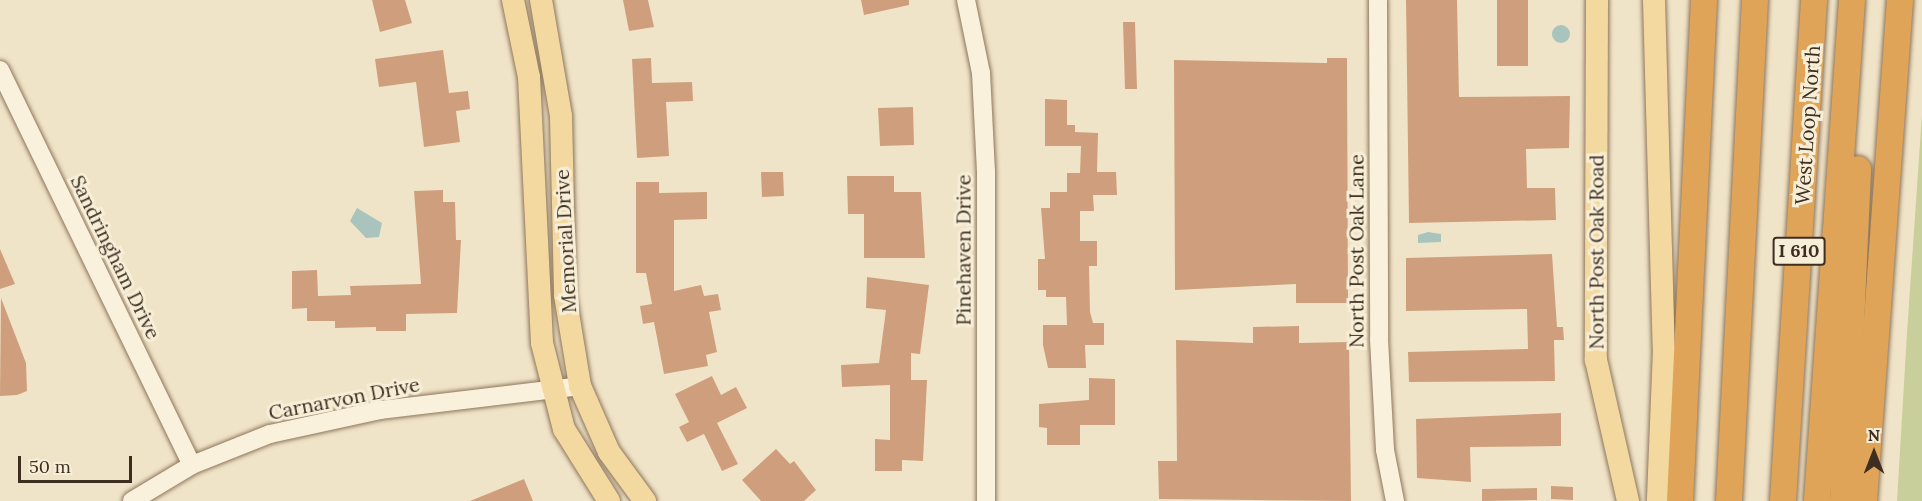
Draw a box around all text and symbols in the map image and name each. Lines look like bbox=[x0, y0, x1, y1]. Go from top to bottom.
street label: West Loop North bbox=[1789, 45, 1825, 205]
street label: North Post Oak Lane bbox=[1344, 154, 1368, 348]
street label: North Post Oak Road bbox=[1584, 155, 1608, 349]
street label: Memorial Drive bbox=[549, 168, 581, 314]
street label: Sandringham Drive bbox=[66, 171, 166, 343]
street label: Pinehaven Drive bbox=[951, 174, 975, 326]
road number: I 610 bbox=[1772, 236, 1826, 266]
street label: Carnarvon Drive bbox=[266, 372, 422, 424]
north arrow bbox=[1844, 423, 1904, 483]
text: N bbox=[1868, 425, 1880, 445]
scale bar bbox=[21, 444, 135, 482]
text: 50 m bbox=[29, 455, 71, 478]

